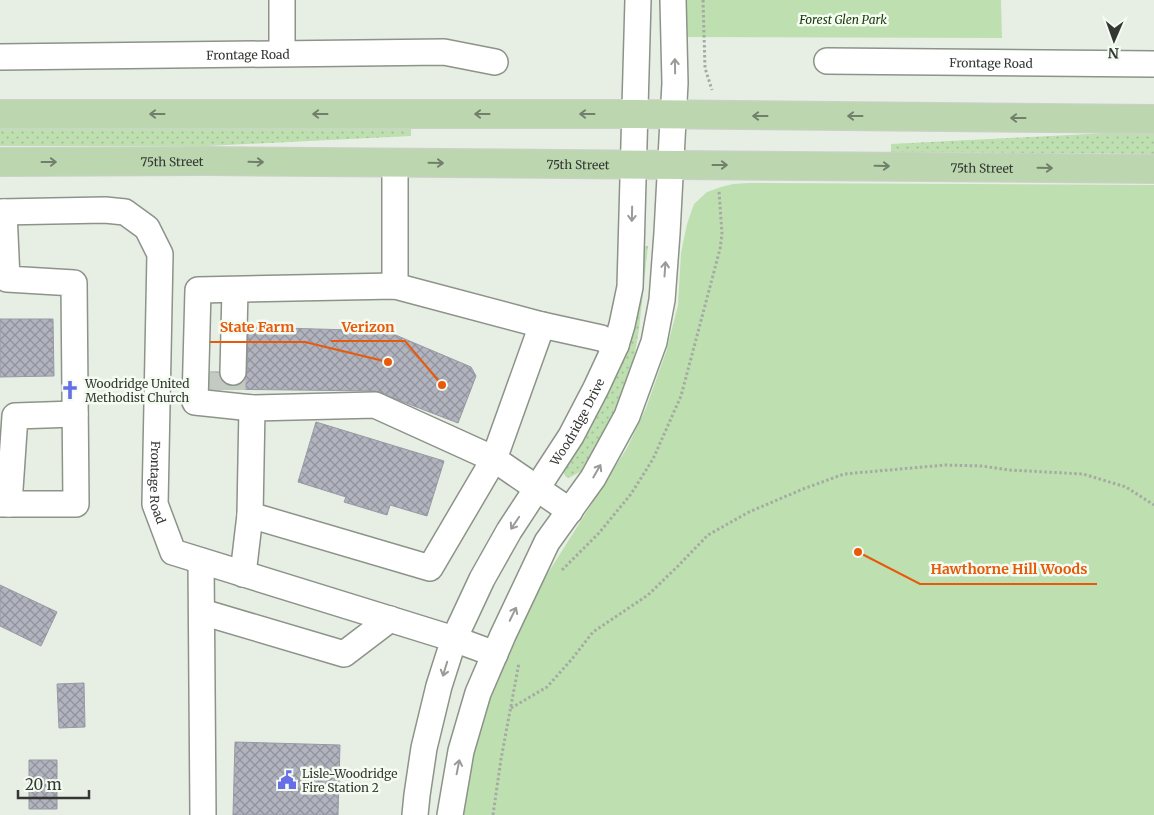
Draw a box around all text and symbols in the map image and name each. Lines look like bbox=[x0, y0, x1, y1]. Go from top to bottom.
park label: Forest Glen Park bbox=[798, 12, 887, 27]
north arrow bbox=[1089, 15, 1139, 65]
text: N bbox=[1108, 44, 1119, 62]
street label: Frontage Road bbox=[206, 46, 290, 62]
street label: Frontage Road bbox=[949, 55, 1033, 70]
one-way arrow bbox=[670, 58, 680, 74]
one-way arrow bbox=[150, 109, 166, 119]
one-way arrow bbox=[312, 109, 328, 119]
one-way arrow bbox=[475, 109, 491, 119]
one-way arrow bbox=[579, 109, 596, 119]
one-way arrow bbox=[752, 111, 768, 121]
one-way arrow bbox=[848, 111, 864, 121]
one-way arrow bbox=[1010, 113, 1026, 123]
street label: 75th Street bbox=[141, 154, 204, 169]
street label: 75th Street bbox=[546, 156, 610, 172]
one-way arrow bbox=[40, 157, 56, 167]
one-way arrow bbox=[248, 157, 264, 166]
one-way arrow bbox=[428, 158, 444, 168]
one-way arrow bbox=[711, 160, 727, 170]
street label: 75th Street bbox=[950, 160, 1014, 175]
one-way arrow bbox=[874, 162, 890, 171]
one-way arrow bbox=[1036, 163, 1052, 173]
one-way arrow bbox=[628, 206, 637, 222]
one-way arrow bbox=[660, 261, 669, 277]
callout: Verizon bbox=[331, 312, 405, 341]
callout: State Farm bbox=[210, 313, 305, 342]
text: State Farm bbox=[220, 318, 294, 336]
text: Verizon bbox=[340, 318, 395, 336]
place label: Woodridge United Methodist Church bbox=[84, 376, 189, 405]
street label: Woodridge Drive bbox=[546, 376, 607, 469]
church icon: Woodridge United Methodist Church bbox=[59, 379, 81, 401]
street label: Frontage Road bbox=[147, 441, 169, 526]
one-way arrow bbox=[593, 465, 603, 479]
one-way arrow bbox=[510, 515, 520, 529]
callout: Hawthorne Hill Woods bbox=[920, 555, 1097, 584]
text: Hawthorne Hill Woods bbox=[931, 560, 1087, 578]
one-way arrow bbox=[508, 607, 518, 622]
one-way arrow bbox=[439, 660, 449, 676]
one-way arrow bbox=[454, 759, 464, 775]
place label: Lisle-Woodridge Fire Station 2 bbox=[302, 766, 398, 795]
scale bar bbox=[18, 768, 89, 800]
public building icon: Lisle-Woodridge Fire Station 2 bbox=[276, 769, 298, 791]
text: 20 m bbox=[25, 775, 62, 794]

